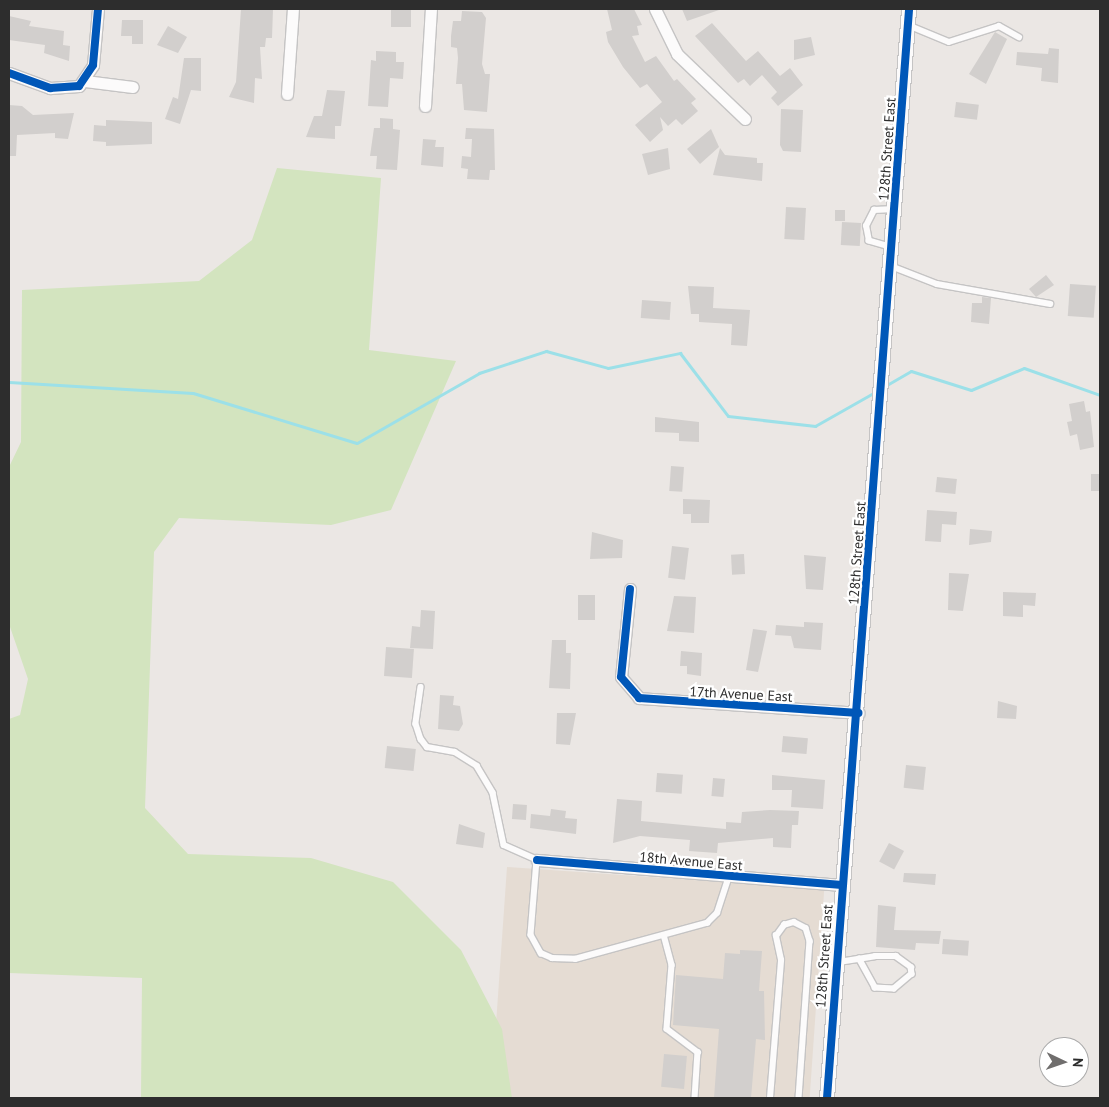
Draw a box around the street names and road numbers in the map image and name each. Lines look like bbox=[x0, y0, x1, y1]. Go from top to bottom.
street label: 128th Street East bbox=[875, 97, 899, 201]
street label: 128th Street East bbox=[845, 501, 869, 605]
street label: 17th Avenue East bbox=[689, 683, 793, 705]
street label: 18th Avenue East bbox=[638, 848, 744, 874]
street label: 128th Street East bbox=[812, 904, 836, 1008]

